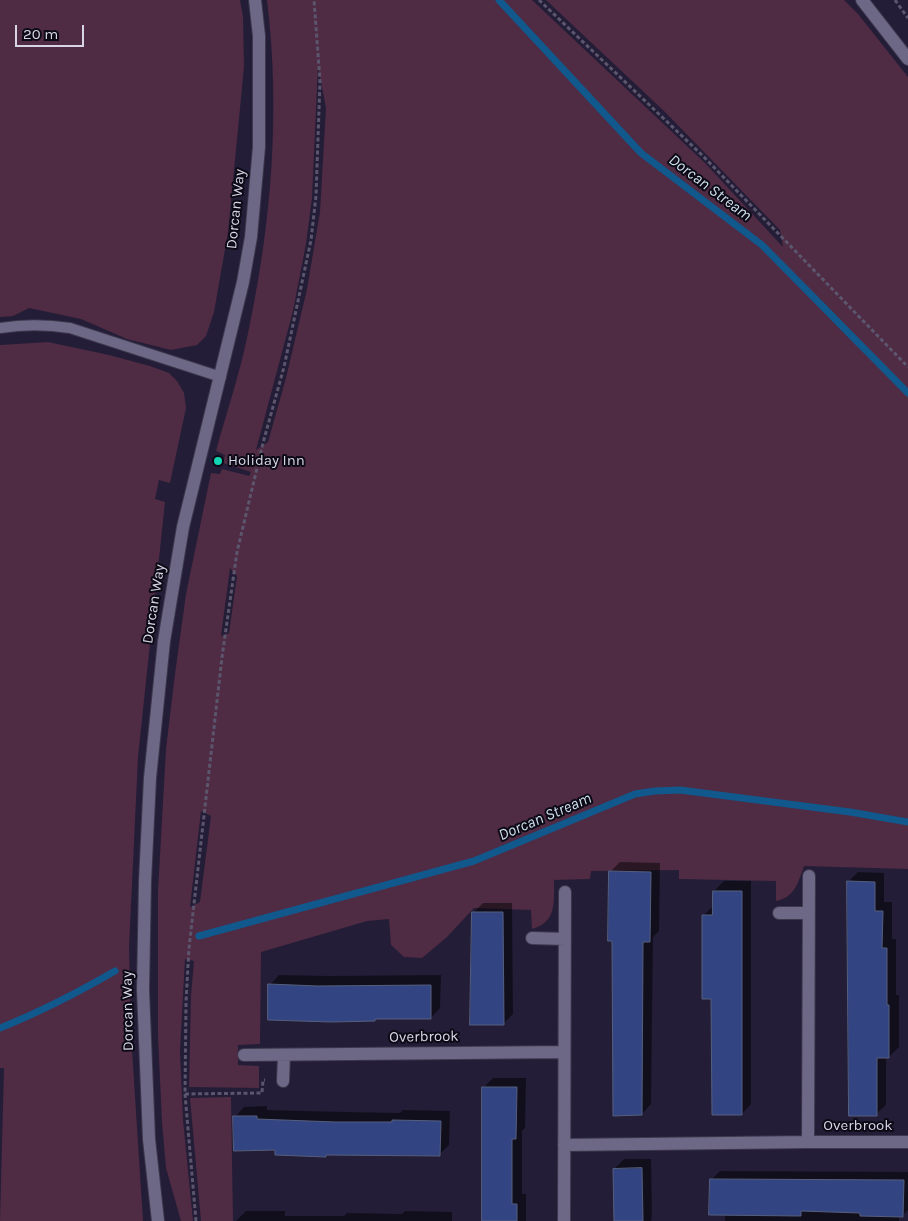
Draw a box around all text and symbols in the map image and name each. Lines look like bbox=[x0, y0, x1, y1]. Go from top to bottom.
scale bar bbox=[18, 15, 86, 47]
text: 20 m bbox=[23, 25, 58, 43]
water label: Dorcan Stream bbox=[665, 151, 755, 225]
street label: Dorcan Way bbox=[223, 168, 249, 250]
place label: Holiday Inn bbox=[228, 452, 305, 470]
marker: Holiday Inn bbox=[212, 455, 224, 467]
street label: Dorcan Way bbox=[139, 563, 169, 645]
water label: Dorcan Stream bbox=[496, 789, 594, 845]
street label: Dorcan Way bbox=[118, 971, 138, 1051]
street label: Overbrook bbox=[389, 1027, 459, 1047]
street label: Overbrook bbox=[823, 1117, 893, 1135]

